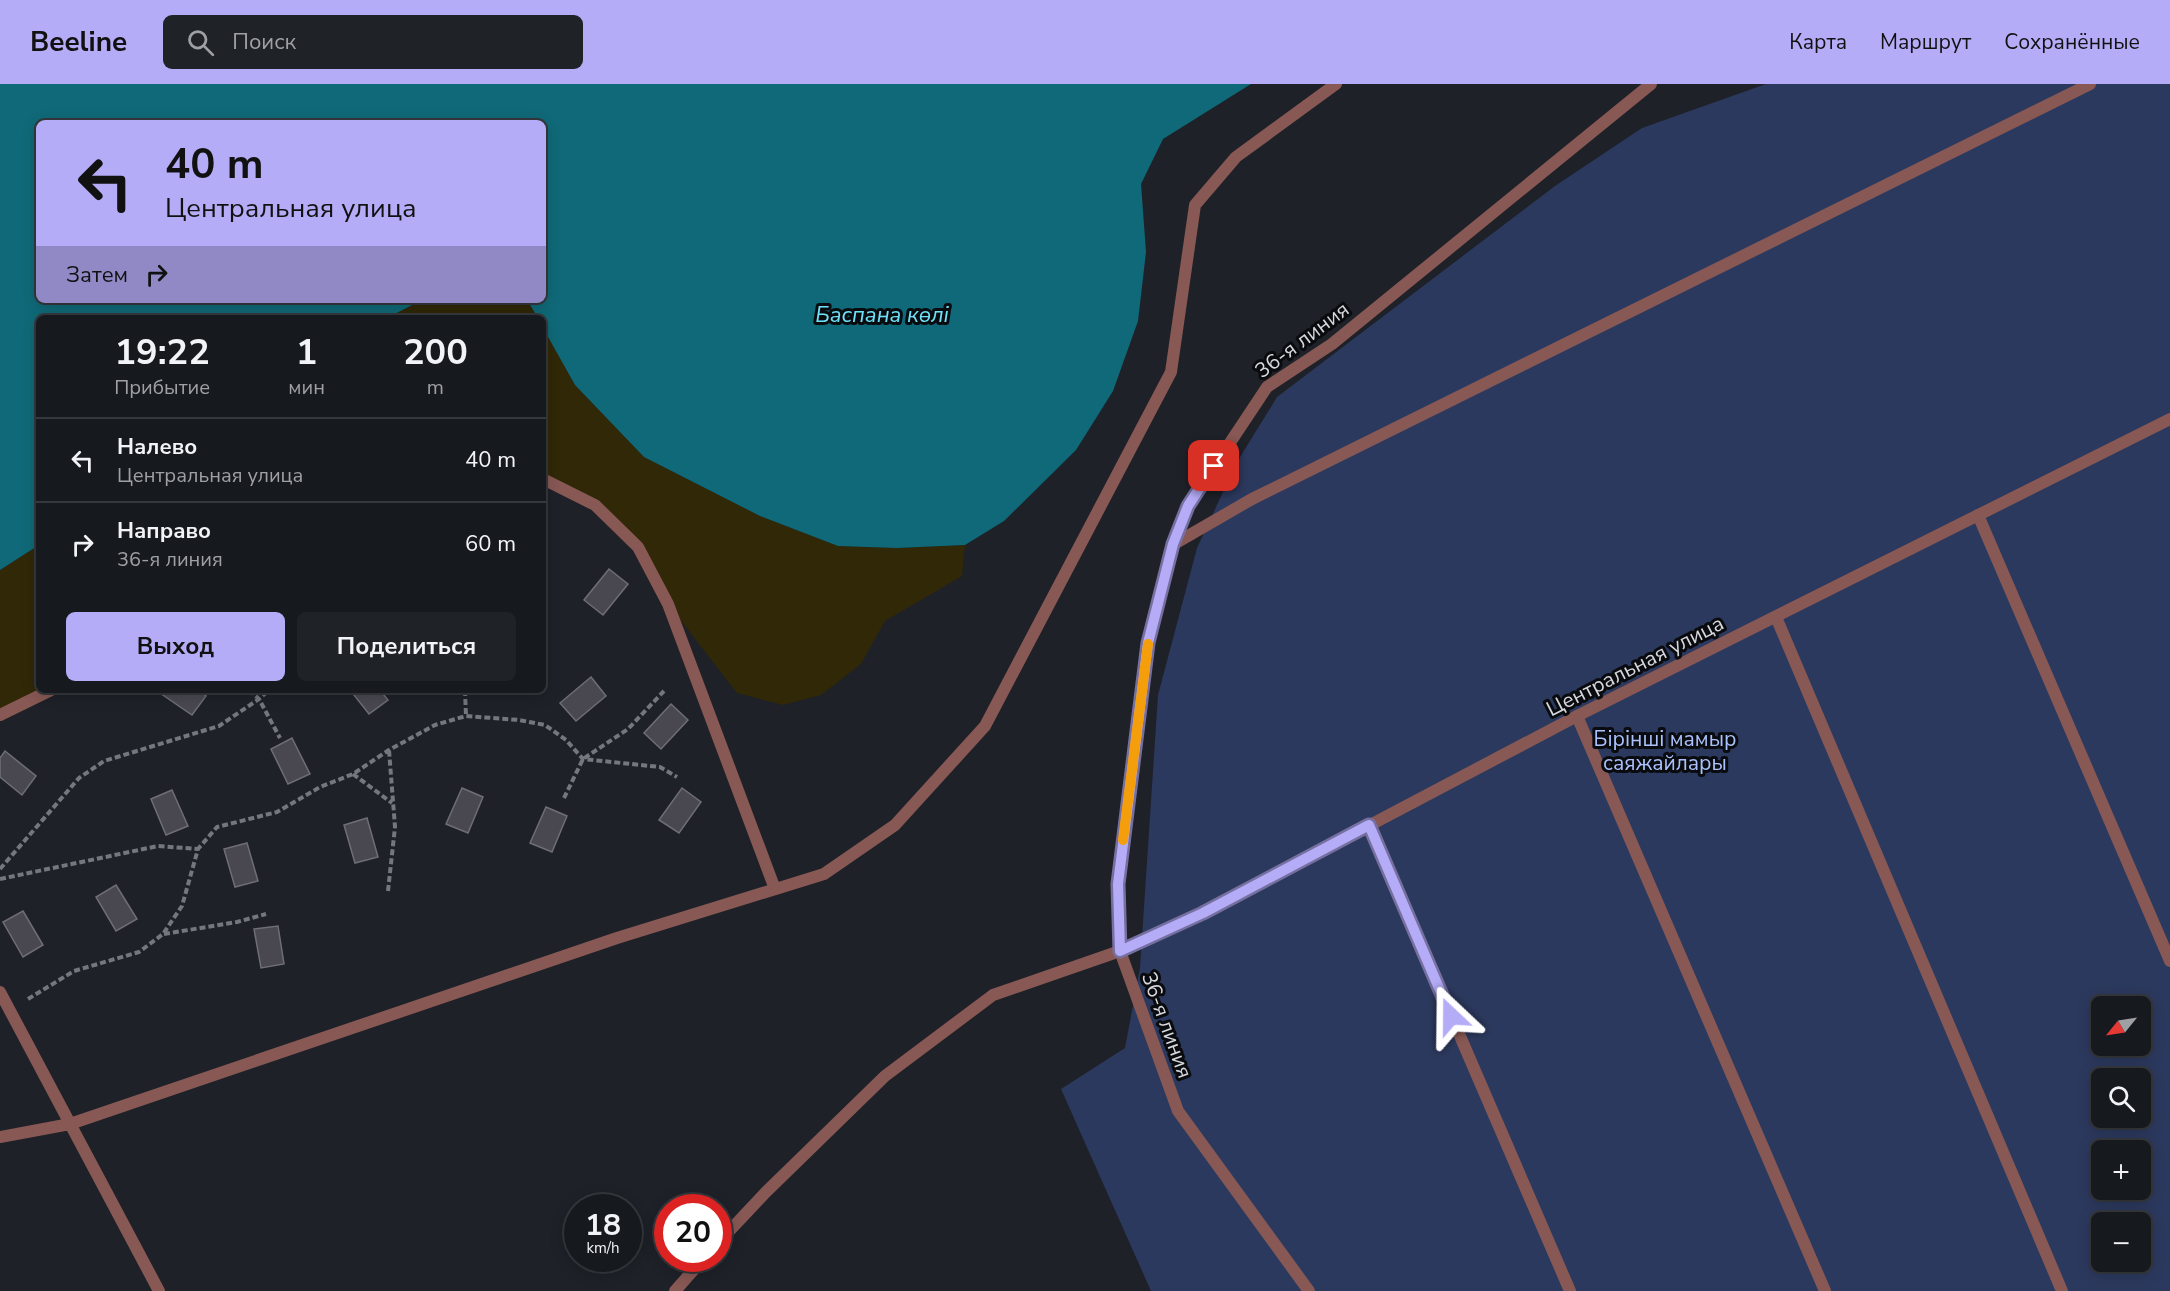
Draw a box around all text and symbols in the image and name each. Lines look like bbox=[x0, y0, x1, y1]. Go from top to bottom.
search box bbox=[163, 15, 583, 69]
text: Beeline bbox=[30, 23, 127, 61]
icon: search bbox=[184, 26, 217, 59]
text: Поиск bbox=[232, 27, 296, 57]
text: Карта bbox=[1789, 28, 1847, 56]
text: Маршрут bbox=[1880, 28, 1971, 56]
text: Сохранённые bbox=[2004, 28, 2140, 56]
text: 40 m bbox=[165, 136, 264, 193]
icon: left bbox=[66, 144, 144, 222]
text: Центральная улица bbox=[165, 190, 417, 227]
icon: right bbox=[140, 258, 173, 291]
text: Затем bbox=[66, 260, 128, 290]
street label: 36-я линия bbox=[1249, 295, 1355, 385]
water label: Баспана көлі bbox=[815, 300, 950, 330]
text: 19:22 bbox=[114, 328, 210, 377]
text: 1 bbox=[296, 328, 317, 377]
text: 200 bbox=[403, 328, 468, 377]
text: Прибытие bbox=[114, 374, 210, 401]
text: мин bbox=[288, 374, 325, 401]
text: m bbox=[427, 374, 444, 401]
text: Налево bbox=[117, 432, 197, 462]
pin bbox=[1188, 440, 1239, 491]
icon: left bbox=[66, 444, 99, 477]
text: 40 m bbox=[465, 445, 516, 475]
icon: arrive bbox=[1197, 449, 1230, 482]
text: Центральная улица bbox=[117, 462, 303, 489]
text: Направо bbox=[117, 516, 211, 546]
icon: right bbox=[66, 528, 99, 561]
text: 60 m bbox=[465, 529, 516, 559]
text: 36-я линия bbox=[117, 546, 223, 573]
street label: Центральная улица bbox=[1541, 609, 1729, 723]
button: Выход bbox=[66, 612, 285, 681]
button: Поделиться bbox=[297, 612, 516, 681]
park label: Бірінші мамыр саяжайлары bbox=[1594, 725, 1736, 777]
street label: 36-я линия bbox=[1135, 968, 1199, 1082]
position arrow bbox=[1419, 984, 1483, 1048]
north arrow bbox=[2091, 996, 2151, 1056]
map controls bbox=[2091, 996, 2151, 1272]
button: search bbox=[2091, 1068, 2151, 1128]
button: + bbox=[2091, 1140, 2151, 1200]
speed limit sign: 20 bbox=[654, 1194, 732, 1272]
text: 18 bbox=[585, 1205, 621, 1246]
button: − bbox=[2091, 1212, 2151, 1272]
text: km/h bbox=[586, 1238, 620, 1258]

